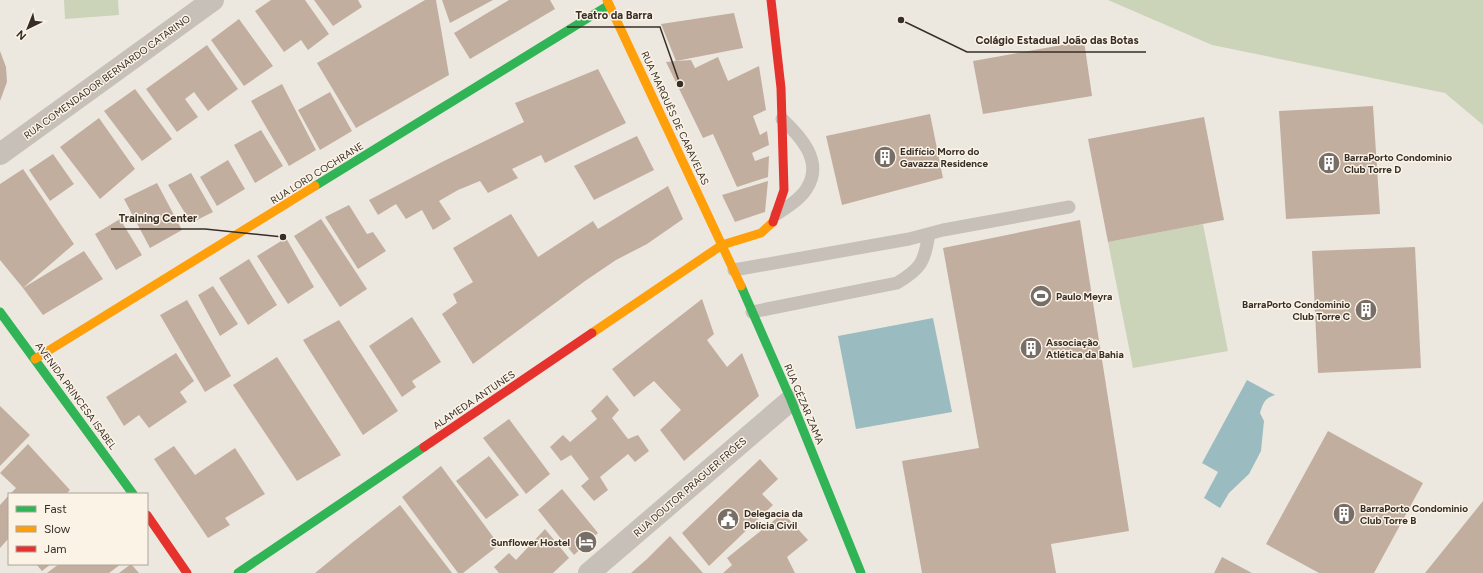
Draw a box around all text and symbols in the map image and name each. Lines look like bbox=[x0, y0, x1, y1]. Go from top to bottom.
callout: Teatro da Barra bbox=[567, 4, 660, 27]
north arrow bbox=[8, 8, 48, 48]
text: Teatro da Barra bbox=[575, 9, 653, 22]
street label: RUA COMENDADOR BERNARDO CATARINO bbox=[21, 13, 193, 141]
callout: Colágio Estadual João das Botas bbox=[967, 29, 1146, 52]
text: Colágio Estadual João das Botas bbox=[975, 34, 1139, 47]
street label: RUA MARQUÊS DE CARAVELAS bbox=[638, 49, 712, 187]
street label: RUA LORD COCHRANE bbox=[268, 139, 366, 207]
building icon: Edifício Morro do Gavazza Residence bbox=[872, 144, 898, 170]
place label: Edifício Morro do Gavazza Residence bbox=[900, 145, 988, 170]
building icon: BarraPorto Condominio Club Torre D bbox=[1316, 150, 1342, 176]
place label: BarraPorto Condominio Club Torre D bbox=[1344, 151, 1452, 176]
callout: Training Center bbox=[111, 206, 205, 229]
text: Training Center bbox=[119, 212, 198, 225]
sports icon: Paulo Meyra bbox=[1028, 283, 1054, 309]
place label: Paulo Meyra bbox=[1056, 290, 1112, 303]
building icon: BarraPorto Condominio Club Torre C bbox=[1353, 297, 1379, 323]
place label: BarraPorto Condominio Club Torre C bbox=[1242, 298, 1350, 323]
building icon: Associação Atlética da Bahia bbox=[1018, 335, 1044, 361]
place label: Associação Atlética da Bahia bbox=[1046, 336, 1124, 361]
street label: AVENIDA PRINCESA ISABEL bbox=[33, 340, 120, 453]
street label: RUA CÉZAR ZAMA bbox=[781, 362, 827, 446]
street label: ALAMEDA ANTUNES bbox=[431, 368, 517, 432]
street label: RUA DOUTOR PRAGUER FRÓES bbox=[631, 434, 749, 540]
legend bbox=[8, 493, 148, 565]
building icon: BarraPorto Condominio Club Torre B bbox=[1331, 501, 1357, 527]
text: Fast bbox=[44, 502, 67, 516]
place label: BarraPorto Condominio Club Torre B bbox=[1360, 502, 1468, 527]
public building icon: Delegacia da Polícia Civil bbox=[715, 506, 741, 532]
place label: Delegacia da Polícia Civil bbox=[744, 507, 803, 532]
text: Slow bbox=[44, 522, 71, 536]
hotel icon: Sunflower Hostel bbox=[573, 529, 599, 555]
place label: Sunflower Hostel bbox=[491, 536, 570, 549]
text: Jam bbox=[44, 542, 67, 556]

